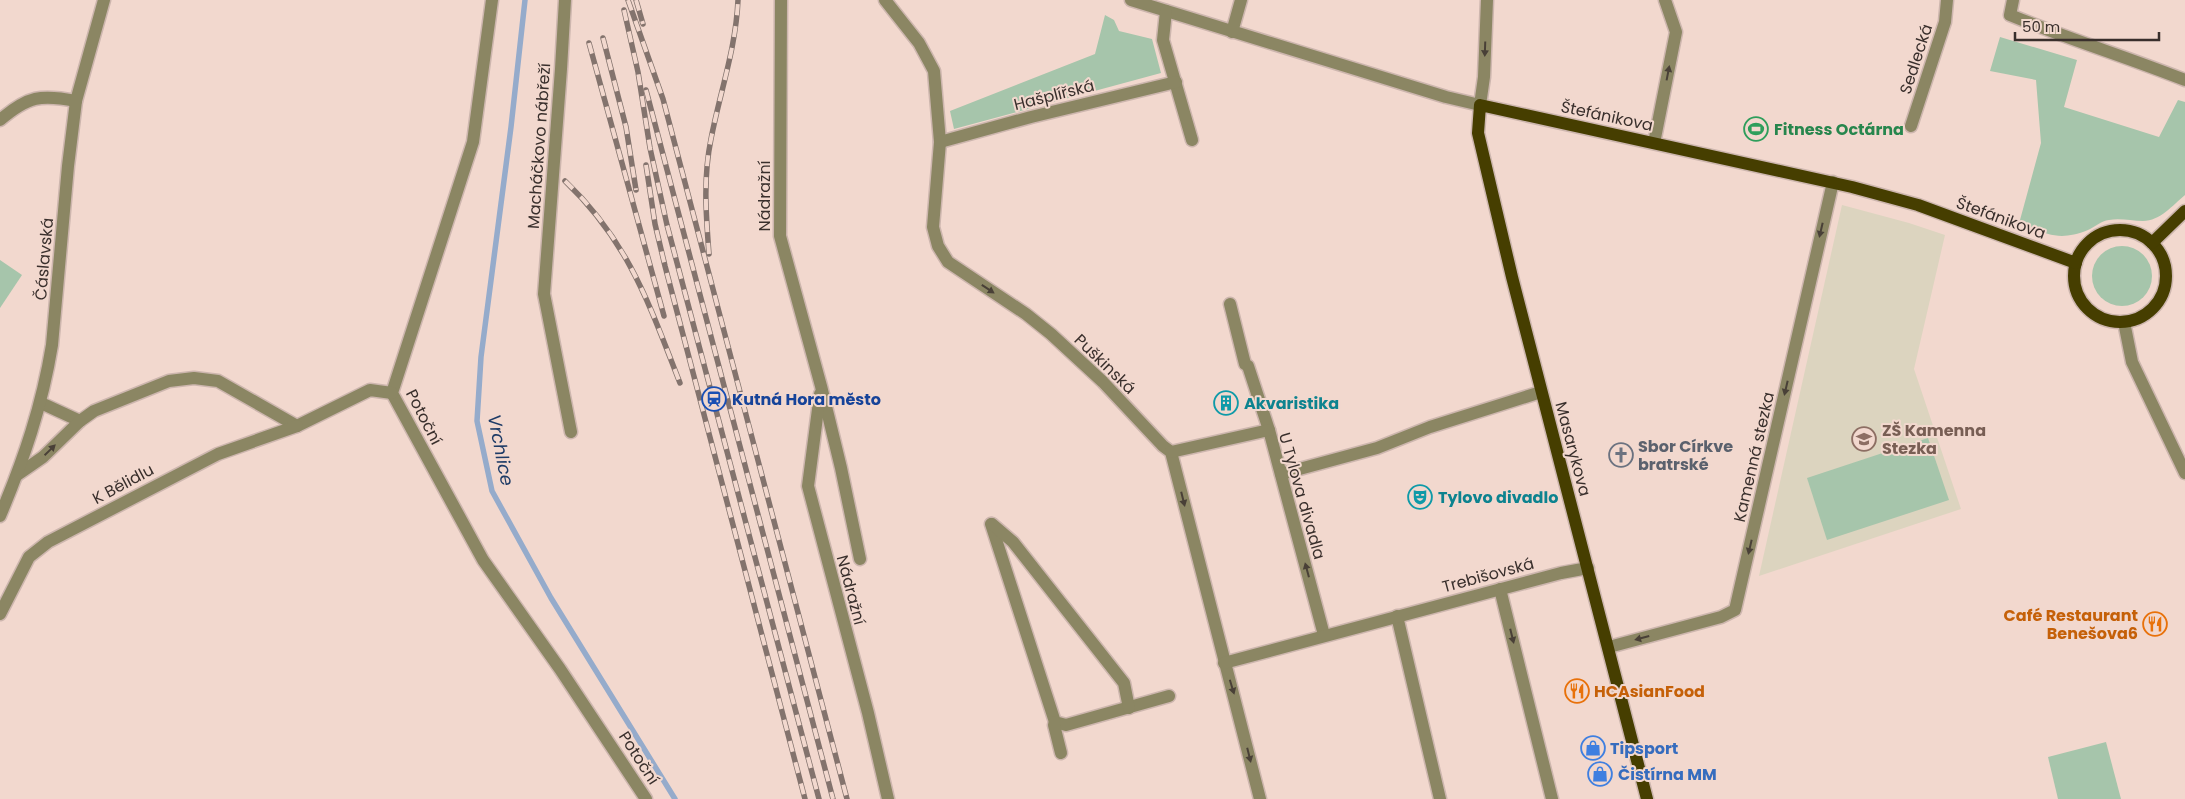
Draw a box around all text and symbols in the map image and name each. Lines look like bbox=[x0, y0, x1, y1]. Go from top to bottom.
scale bar bbox=[2015, 10, 2159, 42]
text: 50 m bbox=[2022, 16, 2060, 37]
street label: Sedlecká bbox=[1894, 21, 1938, 97]
one-way arrow bbox=[1481, 41, 1489, 57]
street label: Macháčkovo nábřeží bbox=[522, 62, 556, 230]
one-way arrow bbox=[1664, 64, 1672, 80]
street label: Hašplířská bbox=[1011, 74, 1097, 116]
street label: Štefánikova bbox=[1559, 95, 1655, 137]
sports icon: Fitness Octárna bbox=[1743, 116, 1769, 142]
place label: Fitness Octárna bbox=[1774, 118, 1904, 141]
street label: Nádražní bbox=[753, 160, 776, 232]
street label: Štefánikova bbox=[1953, 191, 2049, 245]
street label: Čáslavská bbox=[29, 217, 59, 301]
one-way arrow bbox=[1817, 222, 1825, 237]
one-way arrow bbox=[982, 284, 995, 294]
street label: Puškinská bbox=[1069, 329, 1141, 399]
one-way arrow bbox=[1782, 381, 1790, 396]
street label: Potoční bbox=[400, 385, 448, 449]
station icon: Kutná Hora město bbox=[701, 386, 727, 412]
place label: Kutná Hora město bbox=[732, 388, 881, 411]
building icon: Akvaristika bbox=[1213, 390, 1239, 416]
street label: Kamenná stezka bbox=[1728, 390, 1780, 524]
place label: Akvaristika bbox=[1244, 392, 1339, 415]
street label: Masarykova bbox=[1549, 399, 1597, 499]
water label: Vrchlice bbox=[482, 412, 520, 488]
place label: ZŠ Kamenna Stezka bbox=[1882, 419, 1986, 460]
school or university icon: ZŠ Kamenna Stezka bbox=[1851, 426, 1877, 452]
street label: U Tylova divadla bbox=[1273, 430, 1331, 562]
place label: Sbor Církve bratrské bbox=[1638, 435, 1733, 476]
church icon: Sbor Církve bratrské bbox=[1608, 442, 1634, 468]
one-way arrow bbox=[43, 444, 55, 456]
street label: K Bělidlu bbox=[88, 458, 158, 510]
theatre icon: Tylovo divadlo bbox=[1407, 484, 1433, 510]
place label: Tylovo divadlo bbox=[1438, 486, 1558, 509]
one-way arrow bbox=[1179, 492, 1187, 507]
one-way arrow bbox=[1746, 539, 1754, 554]
street label: Trebišovská bbox=[1439, 552, 1537, 598]
street label: Nádražní bbox=[831, 553, 871, 627]
one-way arrow bbox=[1303, 563, 1311, 578]
place label: Café Restaurant Benešova6 bbox=[2004, 604, 2138, 645]
restaurant icon: Café Restaurant Benešova6 bbox=[2142, 611, 2168, 637]
one-way arrow bbox=[1508, 629, 1516, 644]
one-way arrow bbox=[1634, 635, 1649, 643]
restaurant icon: HCAsianFood bbox=[1564, 678, 1590, 704]
one-way arrow bbox=[1228, 680, 1236, 695]
place label: HCAsianFood bbox=[1594, 680, 1705, 703]
street label: Potoční bbox=[613, 727, 665, 789]
shop icon: Tipsport bbox=[1580, 735, 1606, 761]
place label: Tipsport bbox=[1610, 737, 1678, 760]
one-way arrow bbox=[1245, 748, 1253, 763]
shop icon: Čistírna MM bbox=[1587, 761, 1613, 787]
place label: Čistírna MM bbox=[1618, 763, 1717, 786]

